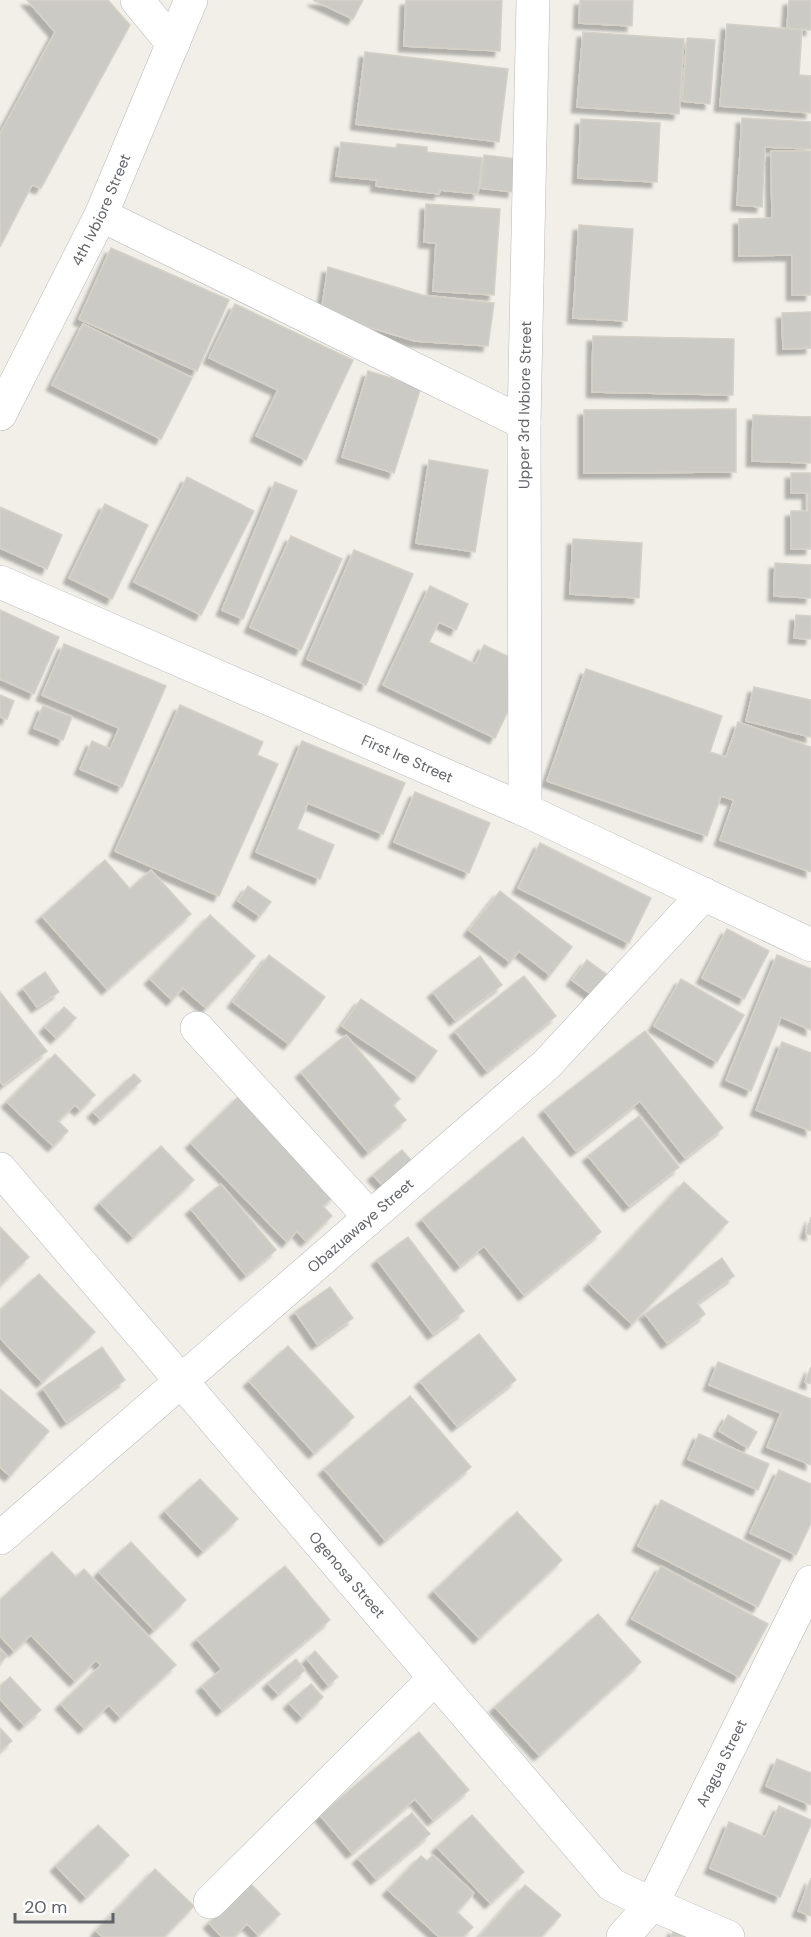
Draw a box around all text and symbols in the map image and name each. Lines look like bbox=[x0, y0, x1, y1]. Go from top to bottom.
street label: 4th Ivbiore Street bbox=[67, 151, 136, 269]
street label: Upper 3rd Ivbiore Street bbox=[514, 321, 536, 489]
street label: First Ire Street bbox=[358, 730, 456, 788]
street label: Obazuawaye Street bbox=[303, 1174, 418, 1277]
street label: Ogenosa Street bbox=[304, 1527, 390, 1623]
street label: Aragua Street bbox=[691, 1716, 752, 1810]
scale bar bbox=[15, 1886, 112, 1924]
text: 20 m bbox=[24, 1895, 67, 1919]

